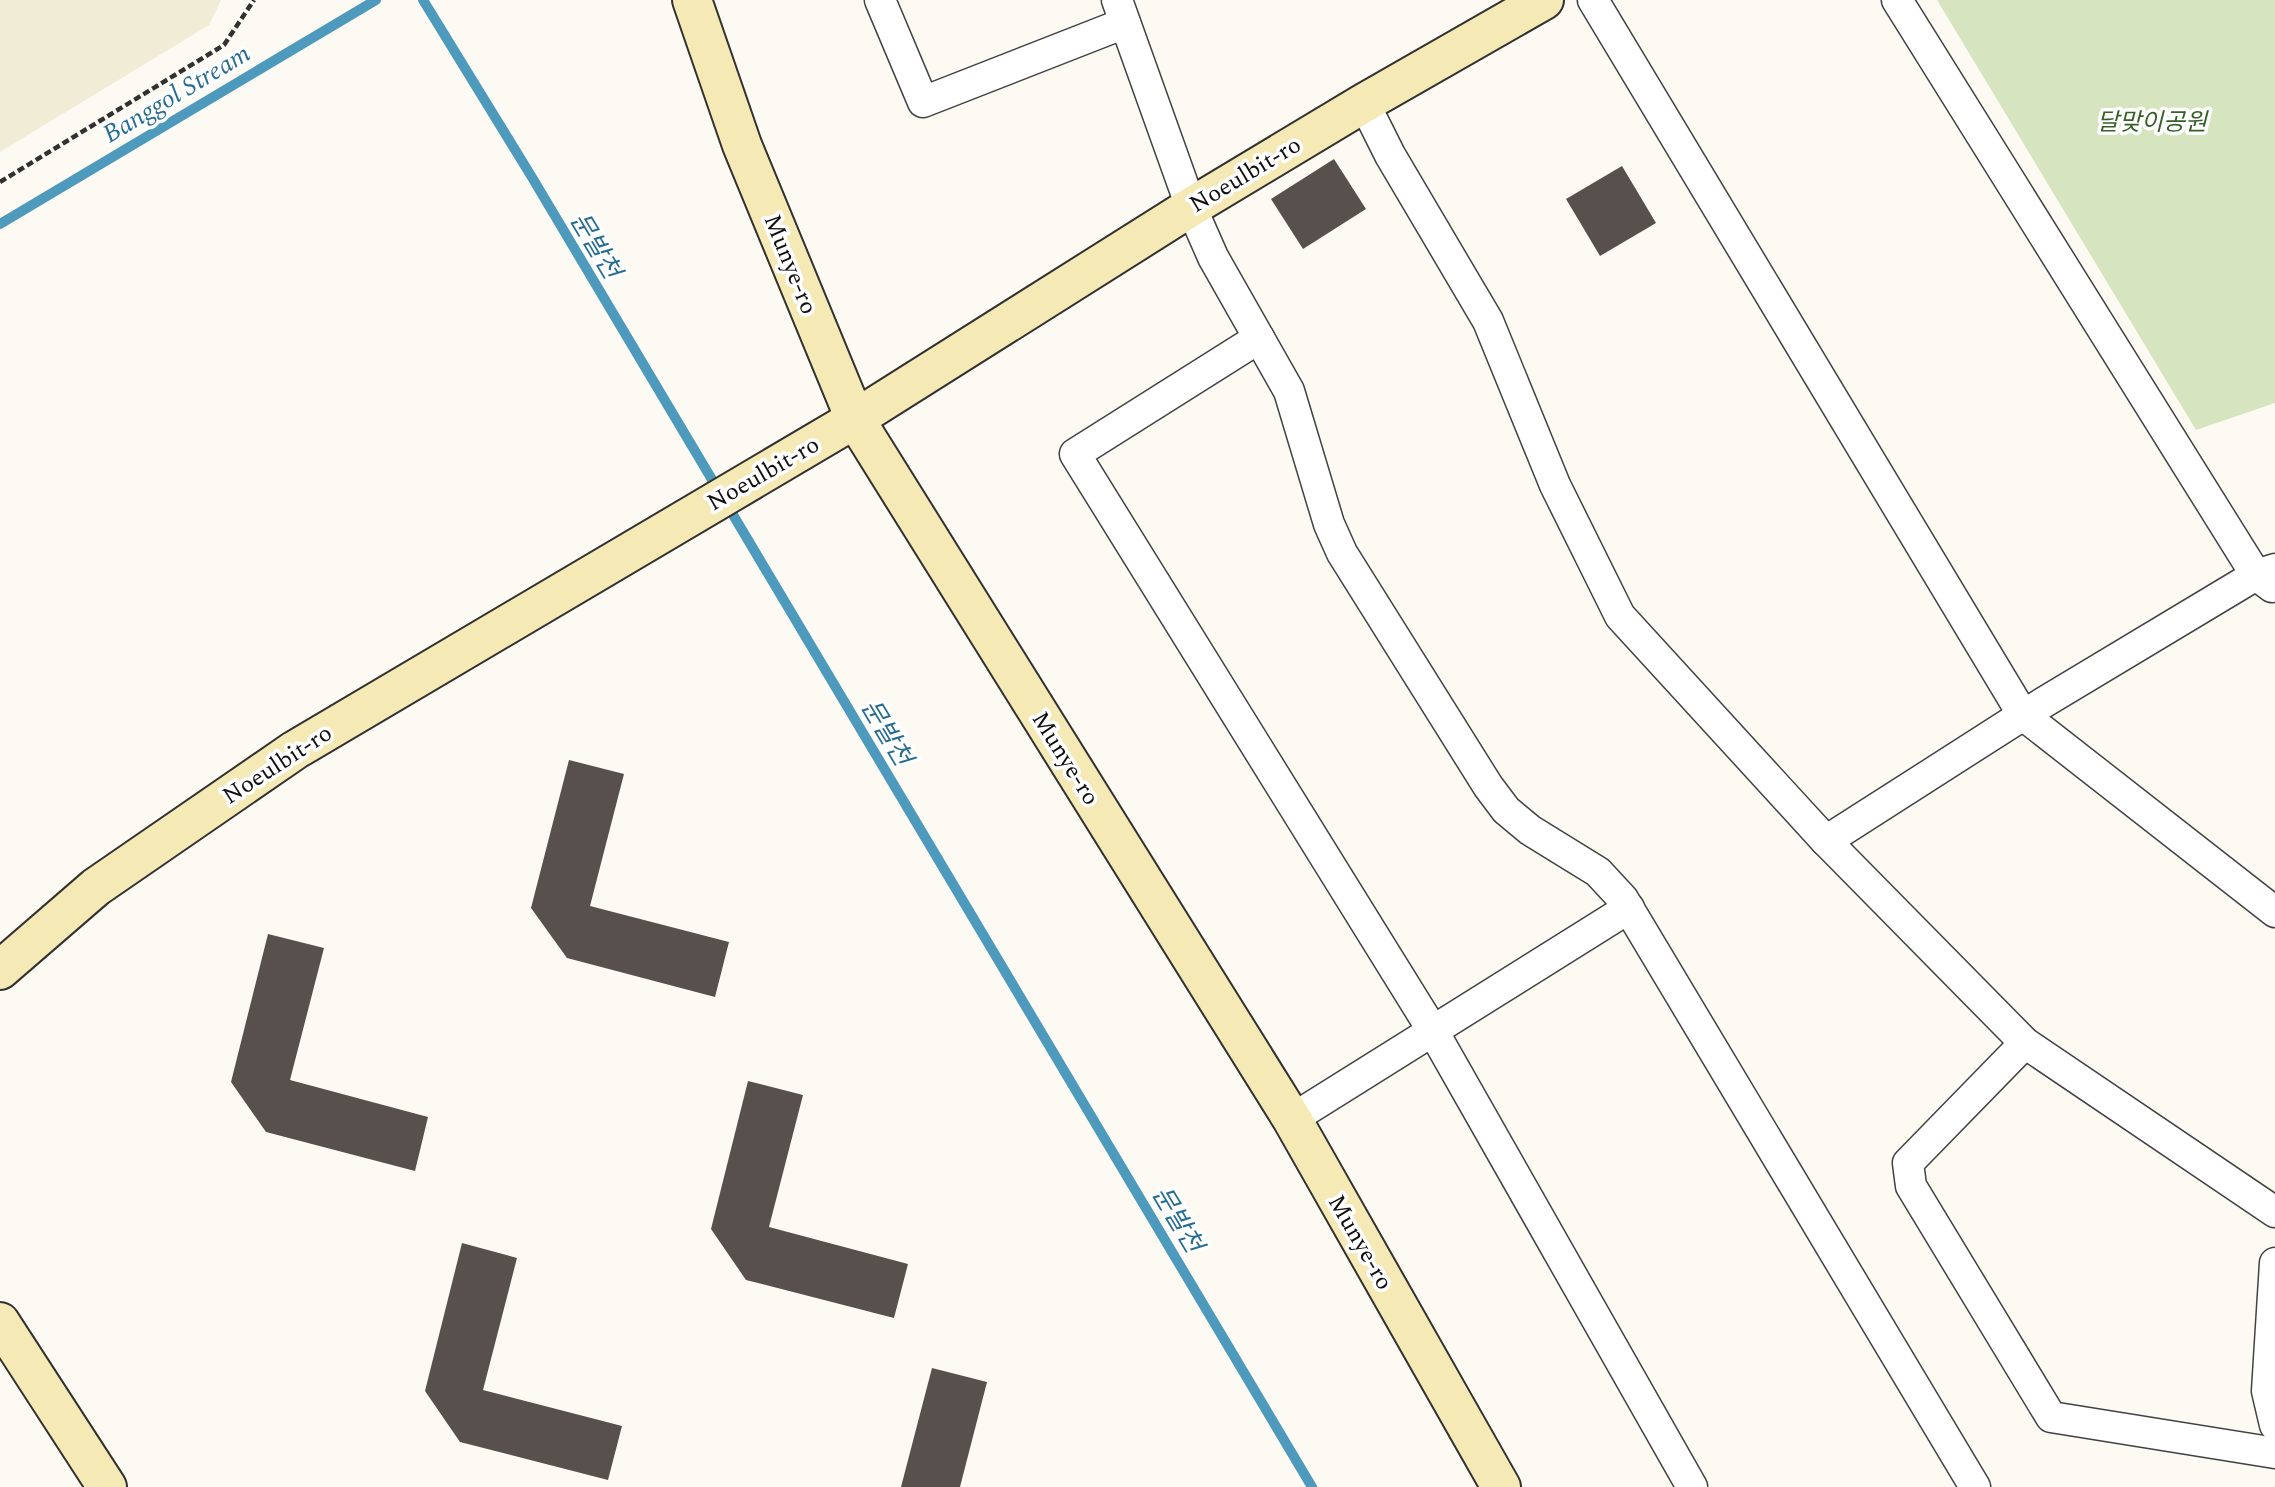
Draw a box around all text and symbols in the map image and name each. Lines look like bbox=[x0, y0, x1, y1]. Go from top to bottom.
water label: Banggol Stream bbox=[95, 34, 258, 154]
park label: 달맞이공원 bbox=[2097, 105, 2209, 141]
street label: Noeulbit-ro bbox=[1183, 127, 1308, 222]
water label: 문발천 bbox=[560, 204, 632, 289]
street label: Munye-ro bbox=[754, 209, 826, 320]
street label: Noeulbit-ro bbox=[700, 427, 827, 521]
water label: 문발천 bbox=[851, 691, 923, 776]
street label: Munye-ro bbox=[1022, 704, 1108, 813]
street label: Noeulbit-ro bbox=[215, 716, 340, 814]
water label: 문발천 bbox=[1142, 1178, 1214, 1263]
street label: Munye-ro bbox=[1318, 1188, 1402, 1297]

